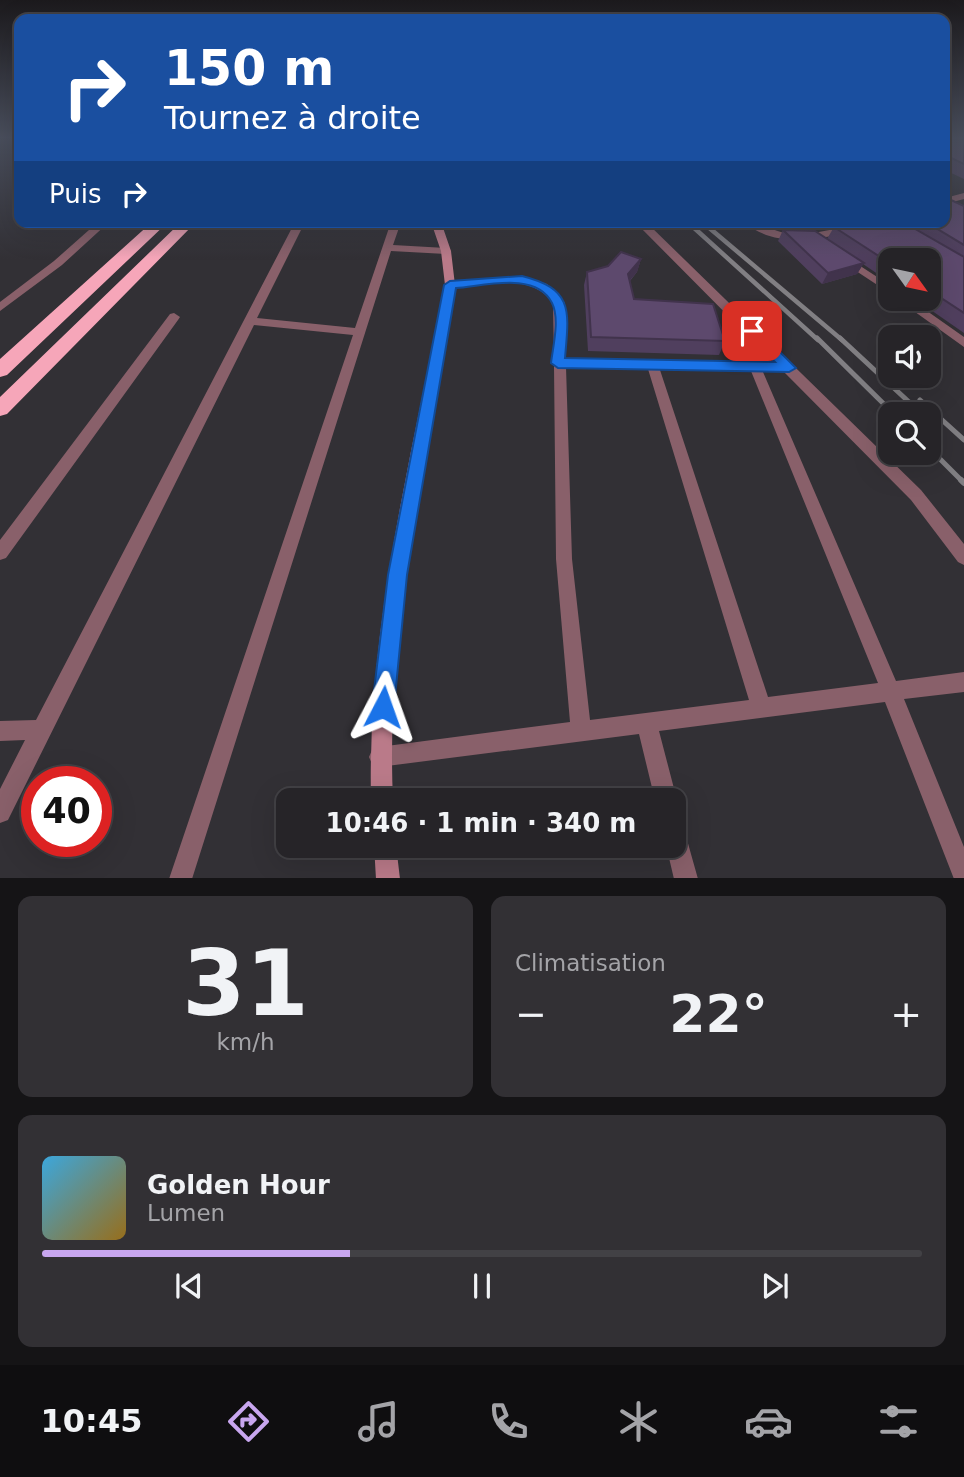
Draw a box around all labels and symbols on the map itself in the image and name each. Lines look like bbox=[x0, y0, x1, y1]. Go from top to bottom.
north arrow bbox=[878, 248, 942, 312]
pin bbox=[722, 301, 782, 361]
position arrow bbox=[346, 670, 420, 744]
speed limit sign: 40 bbox=[21, 766, 112, 857]

